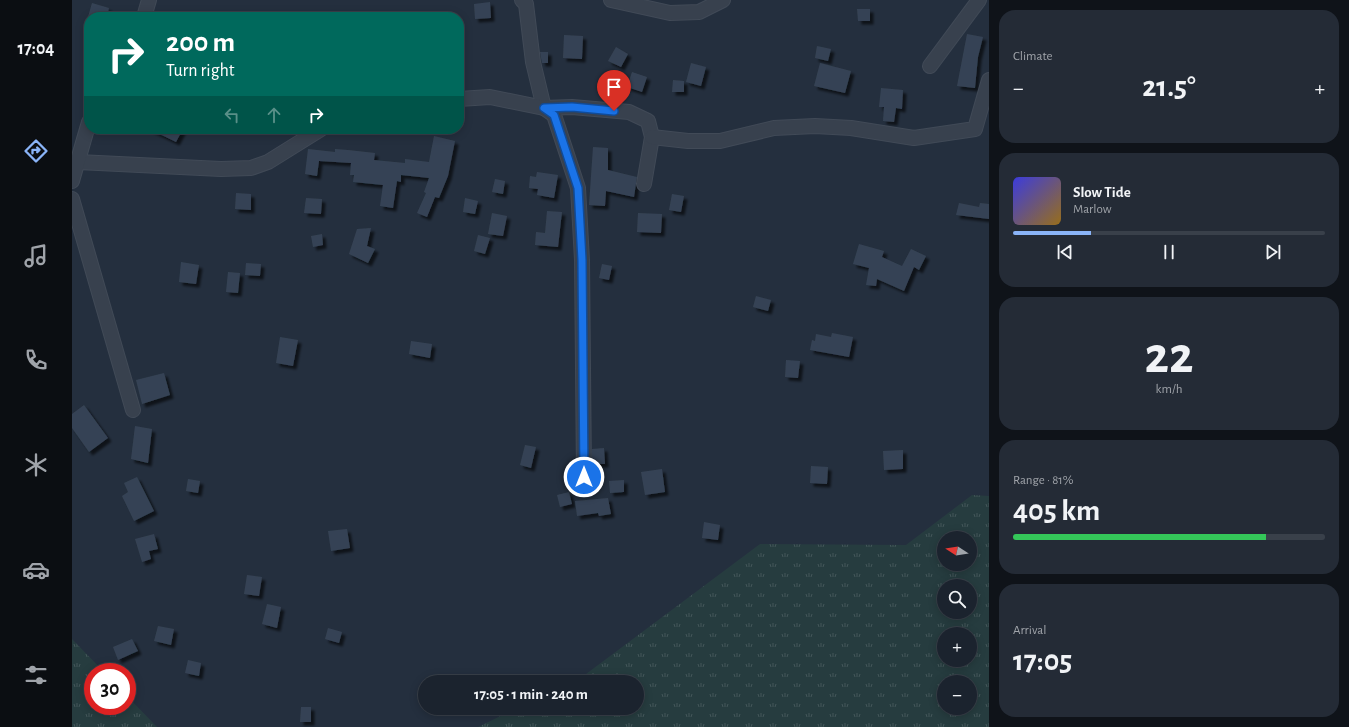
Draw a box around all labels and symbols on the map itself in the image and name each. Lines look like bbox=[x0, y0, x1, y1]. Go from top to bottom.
pin bbox=[597, 70, 631, 111]
position arrow bbox=[563, 456, 605, 498]
north arrow bbox=[937, 531, 977, 571]
speed limit sign: 30 bbox=[84, 663, 136, 715]

